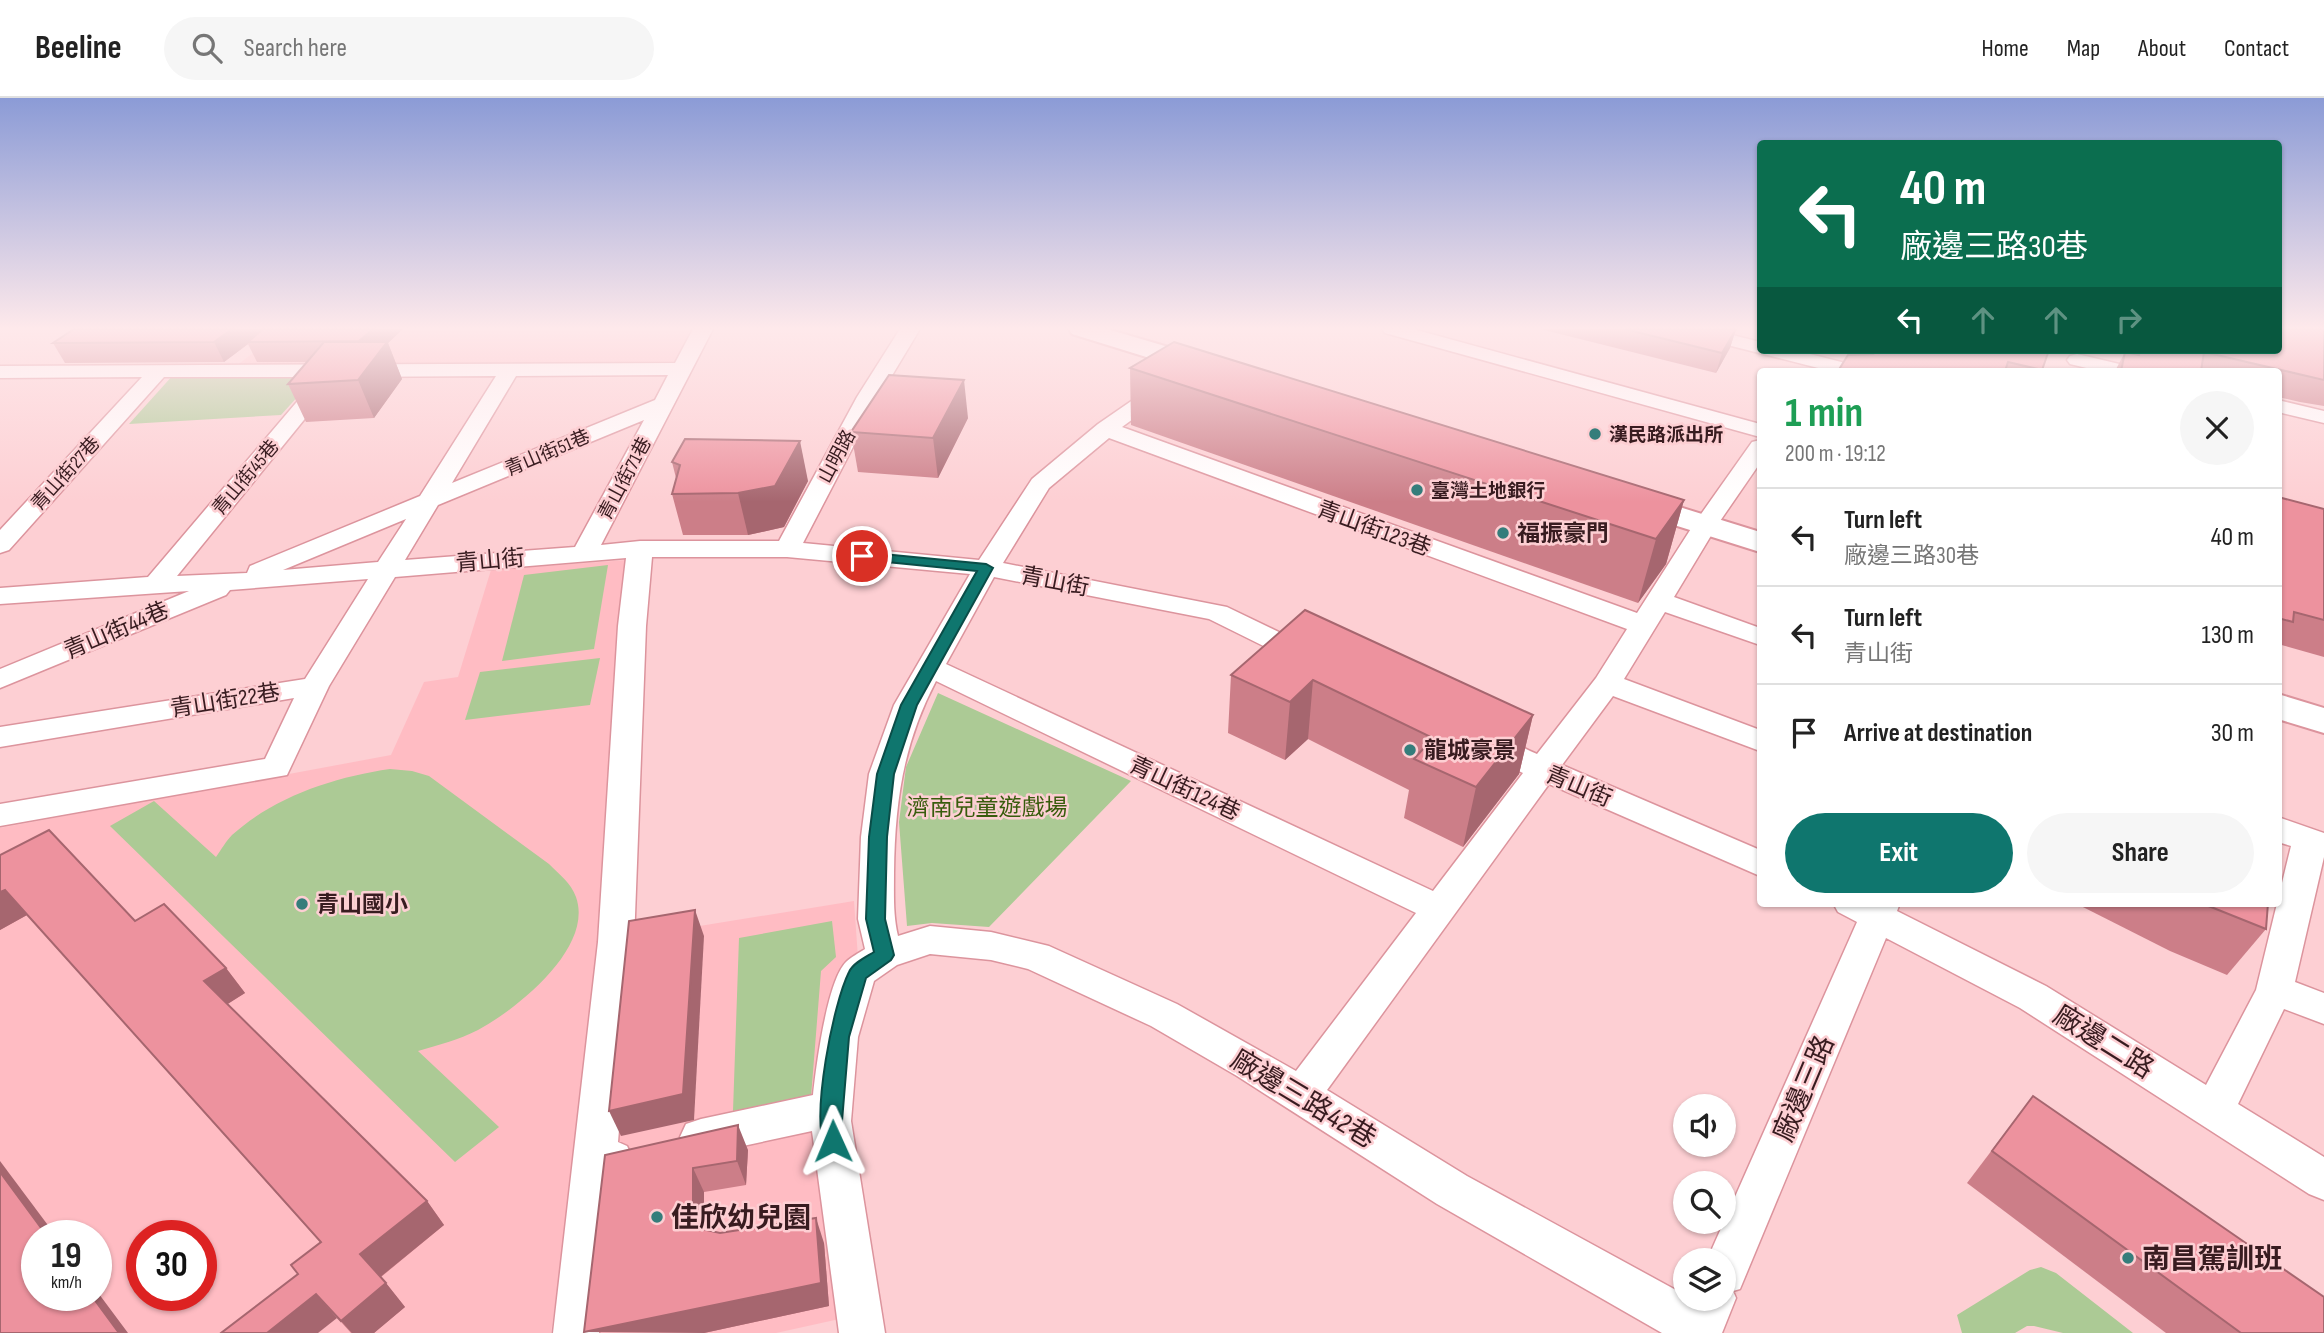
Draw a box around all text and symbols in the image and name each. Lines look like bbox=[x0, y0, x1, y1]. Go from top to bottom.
search box bbox=[164, 17, 654, 80]
text: Beeline bbox=[35, 28, 122, 68]
icon: search bbox=[188, 29, 226, 67]
text: Search here bbox=[244, 33, 347, 64]
text: Home bbox=[1981, 34, 2029, 63]
text: Map bbox=[2067, 34, 2100, 63]
text: About bbox=[2138, 34, 2186, 63]
text: Contact bbox=[2224, 34, 2289, 63]
text: 40 m bbox=[1900, 160, 1986, 219]
icon: left bbox=[1785, 168, 1876, 259]
text: 廠邊三路30巷 bbox=[1900, 228, 2088, 267]
icon: left bbox=[1891, 301, 1929, 339]
icon: ahead bbox=[1964, 301, 2002, 339]
icon: ahead bbox=[2037, 301, 2075, 339]
icon: right bbox=[2110, 301, 2148, 339]
text: 1 min bbox=[1785, 388, 1863, 439]
button: close bbox=[2180, 391, 2254, 465]
place label: 漢民路派出所 bbox=[1609, 424, 1723, 447]
street label: 青山街51巷 bbox=[502, 425, 594, 482]
street label: 山明路 bbox=[814, 426, 861, 487]
marker: 漢民路派出所 bbox=[1587, 426, 1603, 442]
street label: 青山街27巷 bbox=[27, 432, 105, 516]
street label: 青山街71巷 bbox=[594, 433, 657, 524]
street label: 青山街45巷 bbox=[208, 435, 284, 520]
text: 200 m · 19:12 bbox=[1785, 440, 1886, 468]
place label: 臺灣土地銀行 bbox=[1431, 480, 1545, 503]
marker: 臺灣土地銀行 bbox=[1409, 482, 1425, 498]
street label: 青山街123巷 bbox=[1313, 495, 1435, 563]
text: Turn left bbox=[1844, 505, 1922, 536]
icon: left bbox=[1785, 518, 1823, 556]
place label: 福振豪門 bbox=[1517, 520, 1609, 548]
text: 40 m bbox=[2211, 522, 2254, 553]
marker: 福振豪門 bbox=[1495, 525, 1511, 541]
pin bbox=[832, 526, 892, 586]
icon: arrive bbox=[843, 537, 881, 575]
text: 廠邊三路30巷 bbox=[1844, 542, 1979, 570]
street label: 青山街 bbox=[454, 544, 526, 578]
street label: 青山街 bbox=[1018, 562, 1091, 602]
street label: 青山街44巷 bbox=[60, 596, 173, 666]
text: Turn left bbox=[1844, 603, 1922, 634]
icon: left bbox=[1785, 616, 1823, 654]
text: 130 m bbox=[2202, 620, 2254, 651]
text: 青山街 bbox=[1844, 640, 1913, 668]
street label: 青山街22巷 bbox=[168, 678, 282, 723]
icon: arrive bbox=[1785, 714, 1823, 752]
text: Arrive at destination bbox=[1844, 718, 2032, 749]
text: 30 m bbox=[2211, 718, 2254, 749]
place label: 龍城豪景 bbox=[1424, 737, 1516, 765]
marker: 龍城豪景 bbox=[1402, 742, 1418, 758]
street label: 青山街124巷 bbox=[1125, 751, 1245, 827]
street label: 青山街 bbox=[1541, 761, 1616, 813]
park label: 濟南兒童遊戲場 bbox=[907, 794, 1068, 822]
button: Exit bbox=[1785, 813, 2013, 893]
button: Share bbox=[2027, 813, 2254, 893]
place label: 青山國小 bbox=[316, 891, 408, 919]
marker: 青山國小 bbox=[294, 896, 310, 912]
street label: 廠邊二路 bbox=[2047, 999, 2159, 1086]
street label: 廠邊三路 bbox=[1767, 1031, 1841, 1147]
street label: 廠邊三路42巷 bbox=[1225, 1043, 1382, 1156]
map controls bbox=[1673, 1094, 1736, 1311]
button: sound bbox=[1673, 1094, 1736, 1157]
position arrow bbox=[796, 1104, 870, 1178]
button: search bbox=[1673, 1171, 1736, 1234]
place label: 佳欣幼兒園 bbox=[671, 1202, 811, 1235]
marker: 佳欣幼兒園 bbox=[649, 1209, 665, 1225]
speed limit sign: 30 bbox=[126, 1220, 217, 1311]
text: 19 bbox=[51, 1235, 82, 1278]
place label: 南昌駕訓班 bbox=[2142, 1243, 2282, 1276]
button: layers bbox=[1673, 1248, 1736, 1311]
marker: 南昌駕訓班 bbox=[2120, 1250, 2136, 1266]
text: km/h bbox=[51, 1272, 82, 1293]

